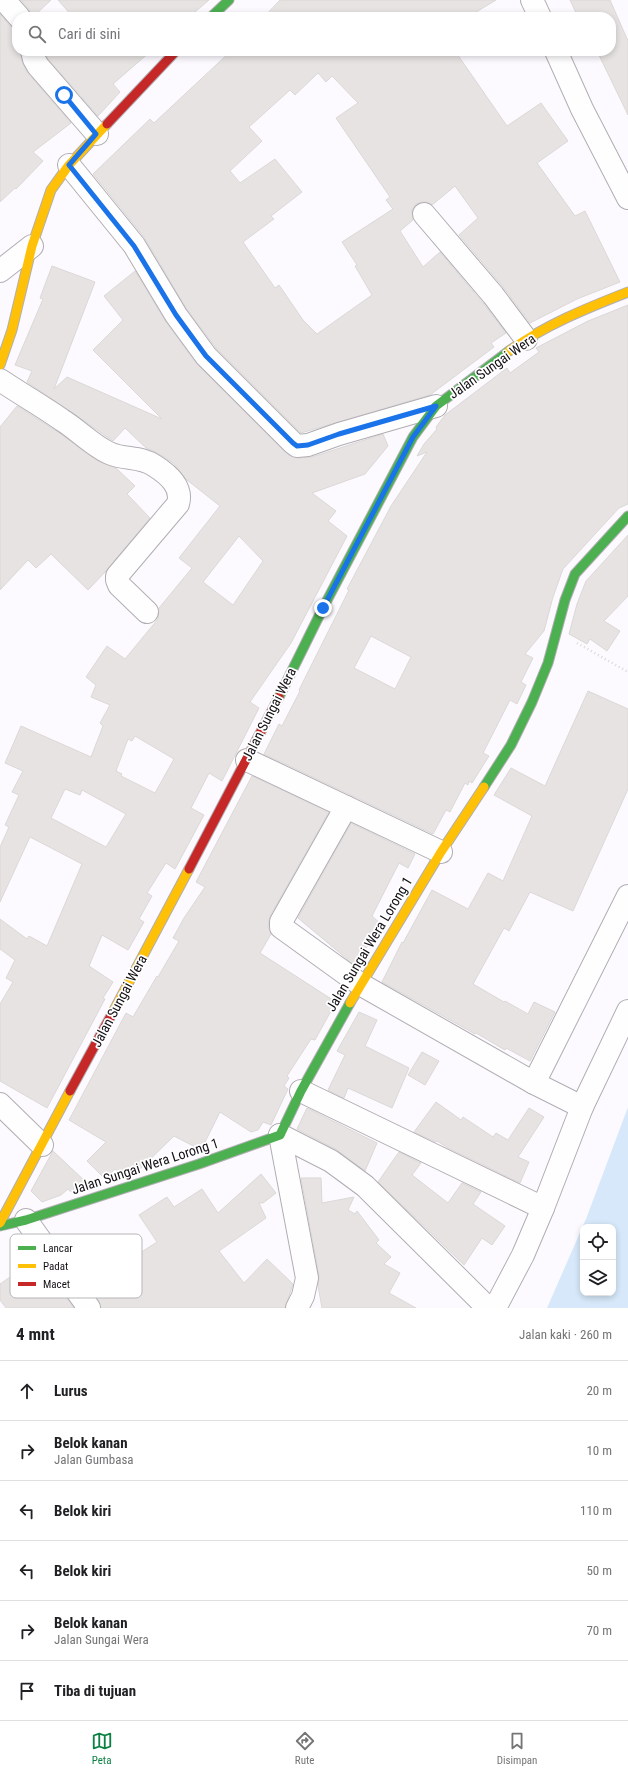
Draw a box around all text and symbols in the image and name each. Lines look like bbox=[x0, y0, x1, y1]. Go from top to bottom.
search box bbox=[12, 12, 616, 56]
icon: search bbox=[26, 23, 48, 45]
text: Cari di sini bbox=[58, 25, 120, 43]
route start bbox=[55, 86, 73, 104]
street label: Jalan Sungai Wera bbox=[446, 330, 538, 402]
route end bbox=[314, 599, 332, 617]
street label: Jalan Sungai Wera bbox=[239, 665, 299, 763]
street label: Jalan Sungai Wera Lorong 1 bbox=[323, 874, 415, 1014]
street label: Jalan Sungai Wera bbox=[88, 952, 150, 1050]
street label: Jalan Sungai Wera Lorong 1 bbox=[69, 1135, 221, 1197]
map controls bbox=[580, 1224, 616, 1296]
button: locate bbox=[580, 1224, 616, 1260]
legend bbox=[10, 1234, 142, 1298]
text: Lancar bbox=[43, 1242, 73, 1255]
text: Padat bbox=[43, 1260, 68, 1273]
button: layers bbox=[580, 1260, 616, 1296]
text: Macet bbox=[43, 1278, 70, 1291]
text: 4 mnt bbox=[16, 1324, 55, 1344]
text: Jalan kaki · 260 m bbox=[519, 1327, 612, 1342]
icon: ahead bbox=[16, 1380, 38, 1402]
text: Lurus bbox=[54, 1382, 88, 1400]
text: 20 m bbox=[586, 1383, 612, 1398]
text: Belok kanan bbox=[54, 1434, 128, 1452]
icon: right bbox=[16, 1440, 38, 1462]
text: 10 m bbox=[586, 1443, 612, 1458]
text: Jalan Gumbasa bbox=[54, 1452, 134, 1467]
icon: left bbox=[16, 1500, 38, 1522]
text: Belok kiri bbox=[54, 1502, 111, 1520]
text: 110 m bbox=[580, 1503, 612, 1518]
icon: left bbox=[16, 1560, 38, 1582]
text: Belok kiri bbox=[54, 1562, 111, 1580]
text: 50 m bbox=[586, 1563, 612, 1578]
text: Belok kanan bbox=[54, 1614, 128, 1632]
icon: right bbox=[16, 1620, 38, 1642]
text: 70 m bbox=[586, 1623, 612, 1638]
text: Jalan Sungai Wera bbox=[54, 1632, 149, 1647]
icon: arrive bbox=[16, 1680, 38, 1702]
text: Tiba di tujuan bbox=[54, 1682, 136, 1700]
tab: Peta bbox=[91, 1730, 113, 1767]
tab: Rute bbox=[294, 1730, 316, 1767]
tab: Disimpan bbox=[497, 1730, 537, 1767]

